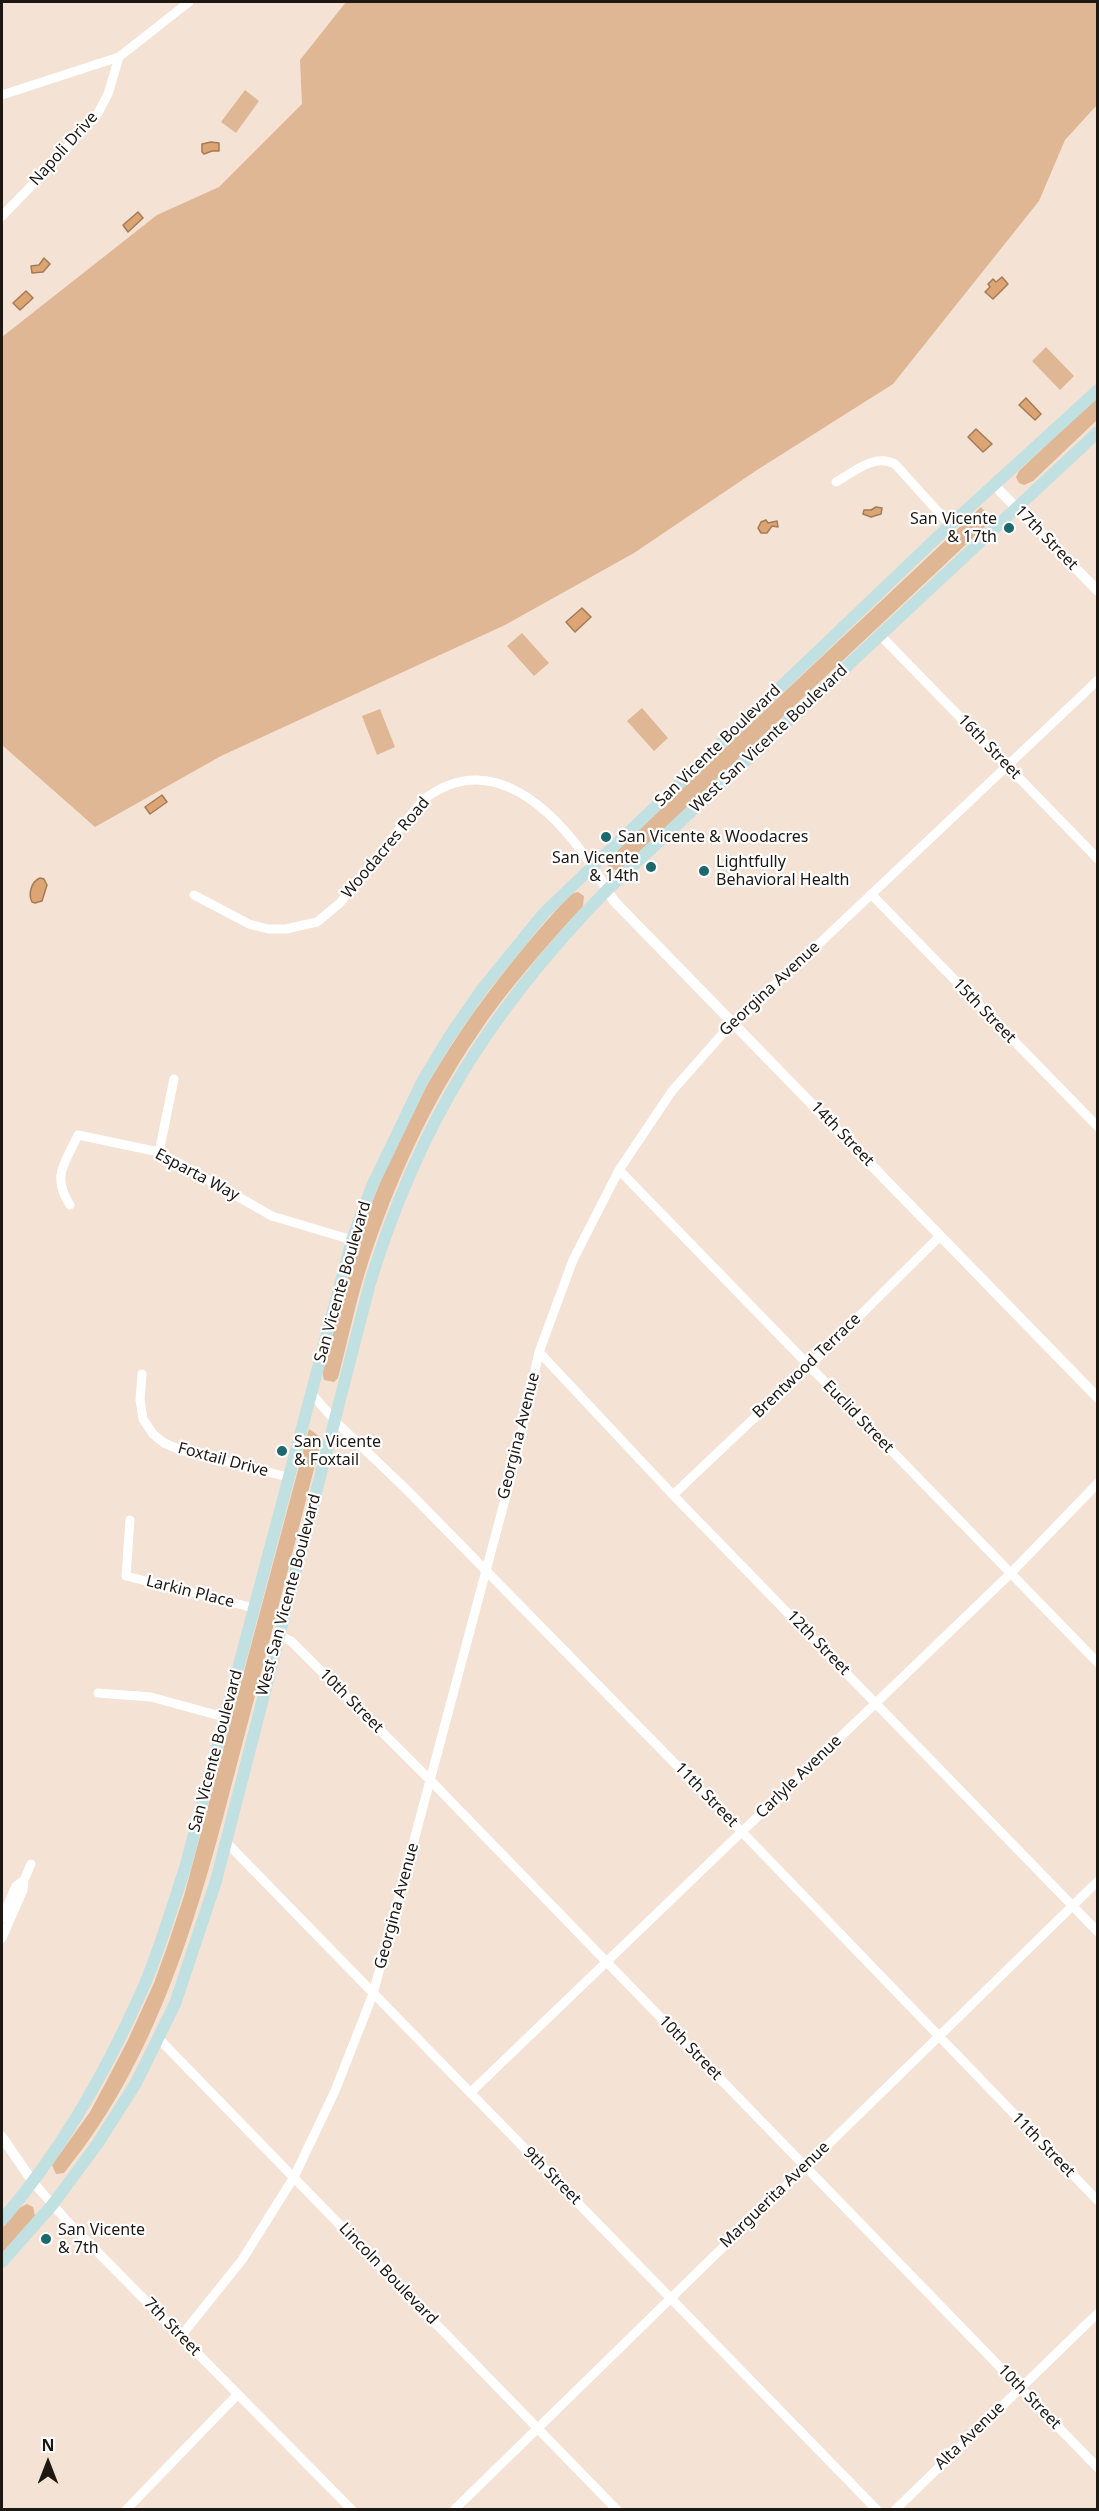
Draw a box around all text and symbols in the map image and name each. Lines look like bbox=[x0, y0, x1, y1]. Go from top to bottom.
street label: Napoli Drive bbox=[26, 108, 102, 190]
street label: 17th Street bbox=[1010, 502, 1082, 574]
place label: San Vicente & 17th bbox=[910, 509, 997, 547]
marker: San Vicente & 17th bbox=[1002, 521, 1016, 535]
street label: West San Vicente Boulevard bbox=[686, 661, 852, 817]
street label: San Vicente Boulevard bbox=[651, 681, 785, 811]
street label: 16th Street bbox=[953, 711, 1025, 783]
street label: Woodacres Road bbox=[338, 794, 434, 902]
place label: San Vicente & Woodacres bbox=[618, 827, 808, 847]
marker: San Vicente & Woodacres bbox=[599, 830, 613, 844]
place label: San Vicente & 14th bbox=[552, 848, 639, 886]
place label: Lightfully Behavioral Health bbox=[716, 852, 849, 890]
marker: San Vicente & 14th bbox=[644, 860, 658, 874]
marker: Lightfully Behavioral Health bbox=[697, 864, 711, 878]
street label: Georgina Avenue bbox=[716, 938, 824, 1040]
street label: 15th Street bbox=[948, 975, 1020, 1047]
street label: 14th Street bbox=[806, 1098, 878, 1170]
street label: Esparta Way bbox=[152, 1145, 242, 1205]
street label: San Vicente Boulevard bbox=[311, 1199, 375, 1365]
street label: Brentwood Terrace bbox=[749, 1310, 865, 1422]
street label: Georgina Avenue bbox=[494, 1371, 544, 1501]
street label: Euclid Street bbox=[819, 1377, 897, 1457]
place label: San Vicente & Foxtail bbox=[294, 1432, 381, 1470]
street label: Foxtail Drive bbox=[176, 1439, 270, 1481]
marker: San Vicente & Foxtail bbox=[275, 1444, 289, 1458]
street label: West San Vicente Boulevard bbox=[253, 1492, 325, 1698]
street label: Larkin Place bbox=[144, 1572, 236, 1612]
street label: 12th Street bbox=[782, 1607, 854, 1679]
street label: 10th Street bbox=[315, 1665, 387, 1737]
street label: San Vicente Boulevard bbox=[185, 1668, 247, 1834]
street label: Carlyle Avenue bbox=[752, 1731, 846, 1823]
street label: 11th Street bbox=[670, 1759, 742, 1831]
street label: Georgina Avenue bbox=[371, 1841, 423, 1971]
street label: 10th Street bbox=[654, 2012, 726, 2084]
street label: 11th Street bbox=[1007, 2109, 1079, 2181]
street label: Marguerita Avenue bbox=[716, 2138, 834, 2252]
street label: 9th Street bbox=[519, 2143, 585, 2209]
street label: Lincoln Boulevard bbox=[335, 2219, 441, 2329]
place label: San Vicente & 7th bbox=[58, 2220, 145, 2258]
marker: San Vicente & 7th bbox=[39, 2232, 53, 2246]
street label: 7th Street bbox=[140, 2294, 204, 2360]
street label: 10th Street bbox=[993, 2361, 1065, 2433]
street label: Alta Avenue bbox=[931, 2398, 1009, 2474]
north arrow bbox=[18, 2433, 78, 2493]
text: N bbox=[41, 2434, 55, 2456]

